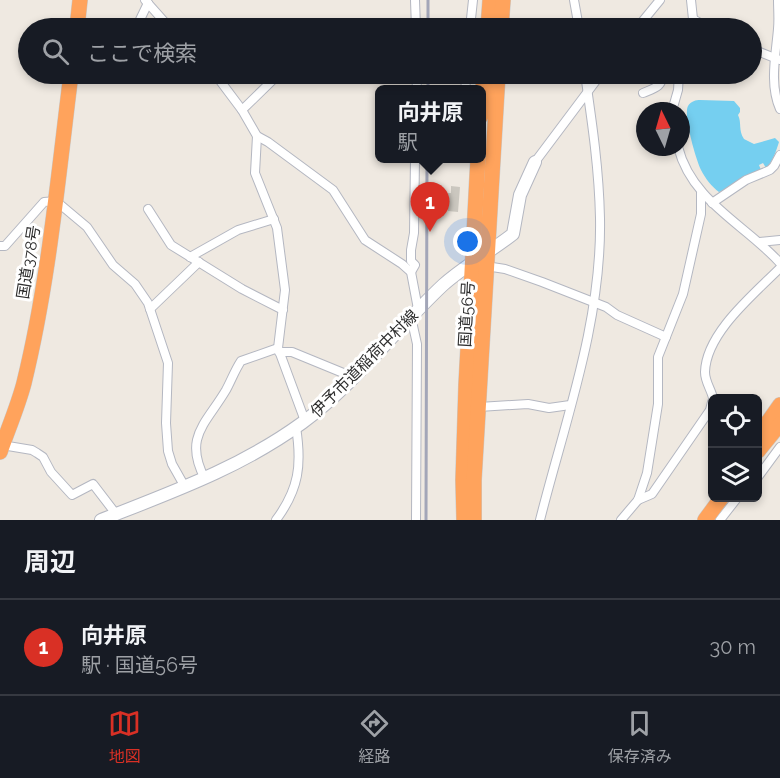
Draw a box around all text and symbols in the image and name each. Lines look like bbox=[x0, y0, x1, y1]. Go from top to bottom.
search box bbox=[18, 18, 762, 84]
icon: search bbox=[39, 35, 72, 68]
text: ここで検索 bbox=[87, 40, 197, 66]
popup bbox=[375, 85, 486, 163]
text: 向井原 bbox=[397, 99, 464, 125]
north arrow bbox=[636, 102, 690, 156]
text: 駅 bbox=[397, 130, 417, 154]
pin: 1 bbox=[410, 182, 450, 232]
street label: 国道378号 bbox=[13, 224, 44, 300]
your location bbox=[453, 227, 482, 256]
street label: 国道56号 bbox=[455, 280, 478, 348]
street label: 伊予市道稲荷中村線 bbox=[307, 306, 422, 421]
map controls bbox=[708, 394, 762, 502]
button: locate bbox=[708, 394, 762, 448]
button: layers bbox=[708, 448, 762, 502]
text: 周辺 bbox=[24, 547, 76, 577]
text: 向井原 bbox=[81, 622, 147, 648]
text: 1 bbox=[39, 635, 48, 659]
text: 30 m bbox=[710, 635, 756, 659]
text: 駅 · 国道56号 bbox=[81, 653, 198, 677]
tab: 地図 bbox=[108, 707, 141, 767]
tab: 経路 bbox=[358, 707, 391, 767]
tab: 保存済み bbox=[608, 707, 672, 767]

